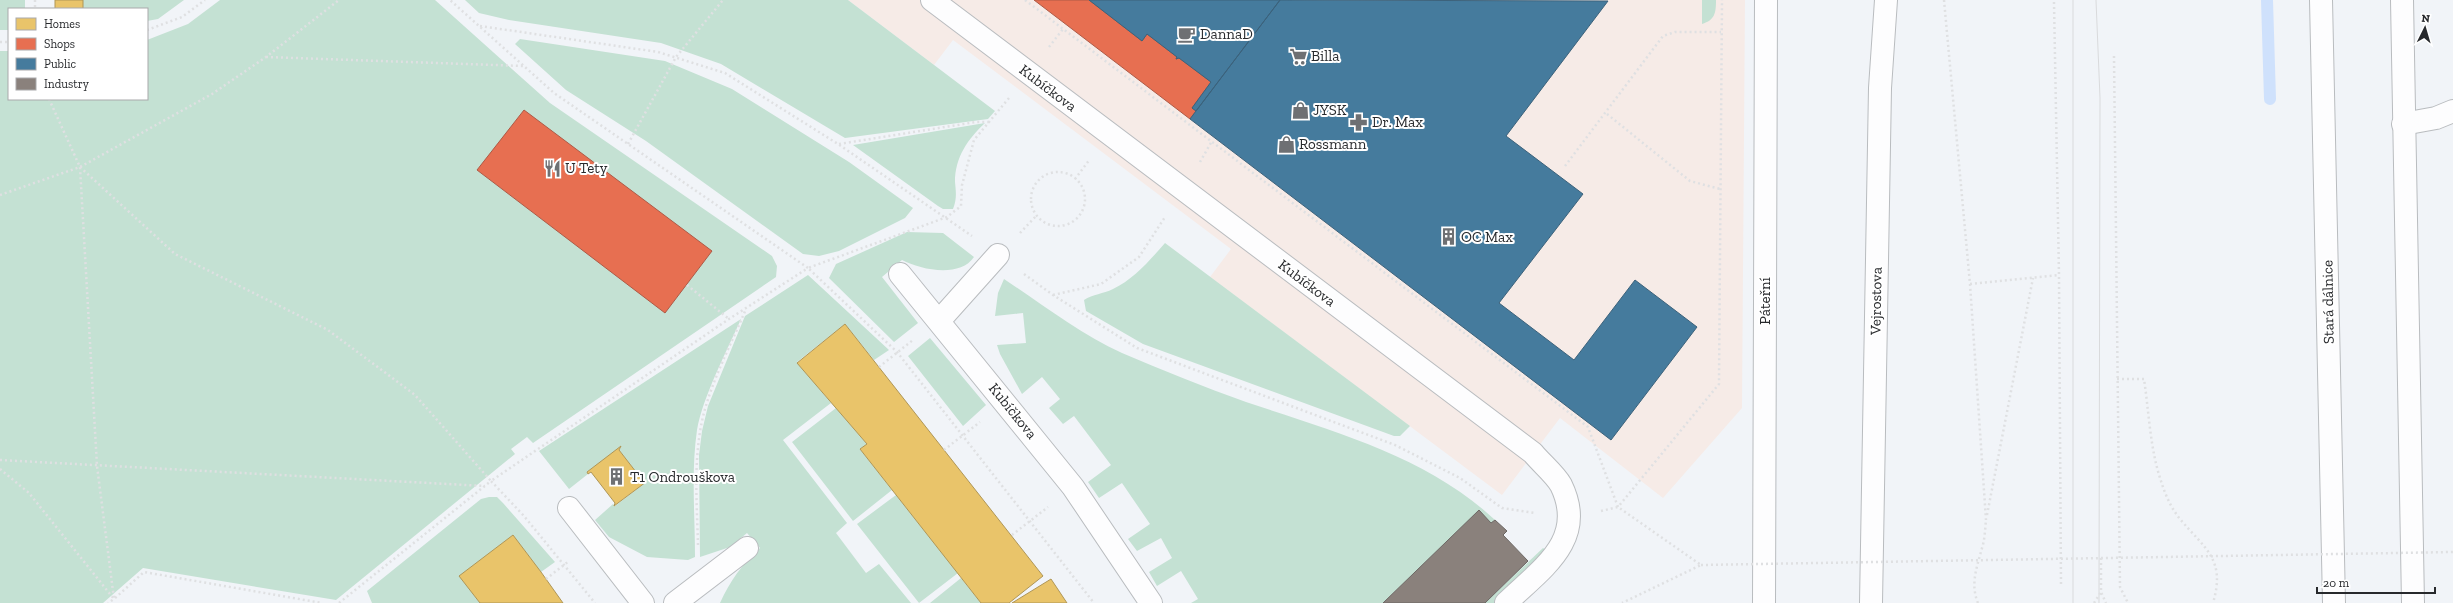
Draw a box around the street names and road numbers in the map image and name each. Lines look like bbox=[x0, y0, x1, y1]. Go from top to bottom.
street label: Kubíčkova bbox=[1016, 61, 1080, 115]
street label: Kubíčkova bbox=[1275, 256, 1339, 310]
street label: Stará dálnice bbox=[2318, 260, 2338, 344]
street label: Vejrostova bbox=[1866, 267, 1886, 336]
street label: Páteřní bbox=[1756, 277, 1774, 325]
street label: Kubíčkova bbox=[985, 379, 1041, 443]

